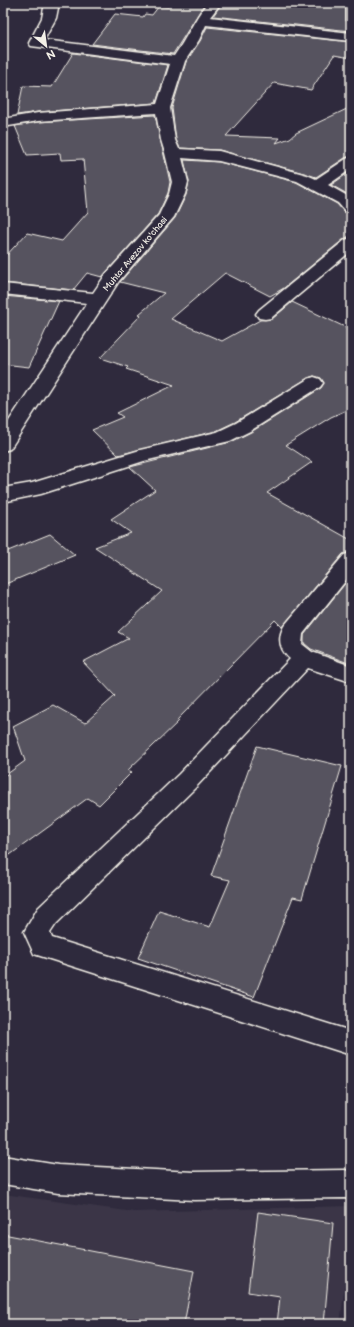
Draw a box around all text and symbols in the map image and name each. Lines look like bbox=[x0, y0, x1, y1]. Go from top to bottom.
north arrow bbox=[26, 26, 66, 66]
text: N bbox=[44, 47, 57, 62]
street label: Muhtar Avezov ko'chasi bbox=[101, 215, 170, 294]

